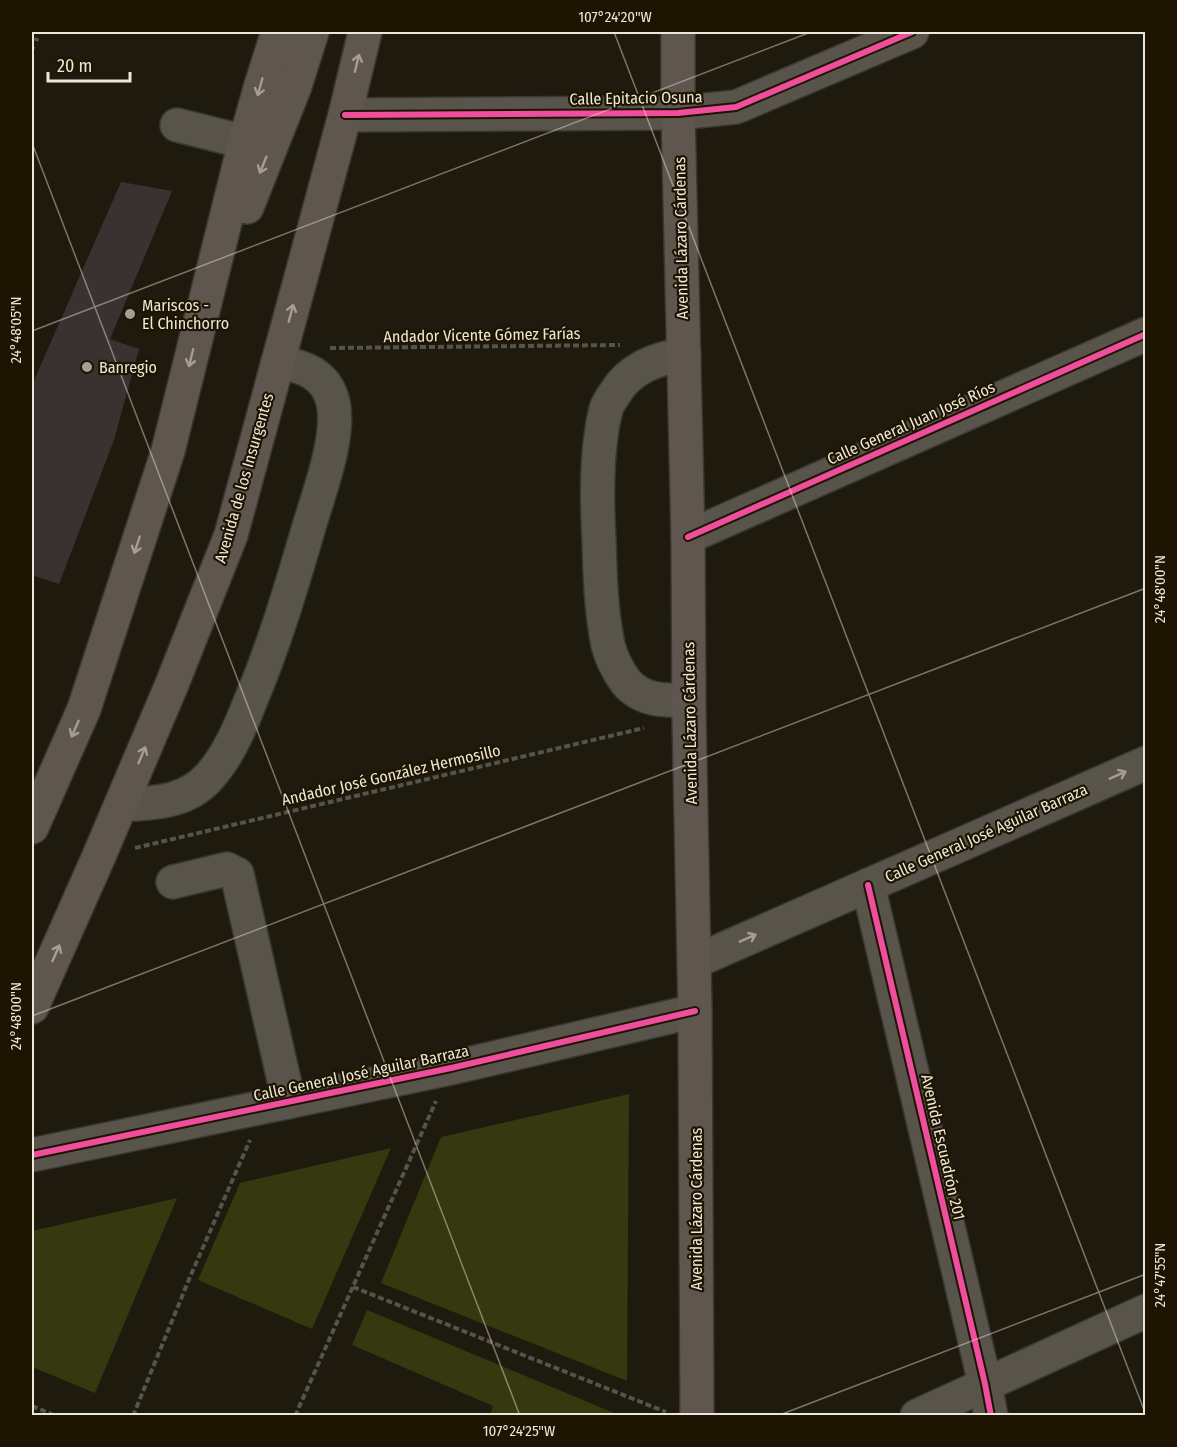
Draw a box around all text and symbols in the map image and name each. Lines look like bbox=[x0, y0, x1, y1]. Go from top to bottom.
text: 107°24'20"W bbox=[578, 8, 652, 26]
scale bar bbox=[48, 45, 130, 83]
one-way arrow bbox=[352, 54, 364, 73]
text: 20 m bbox=[57, 55, 92, 77]
one-way arrow bbox=[254, 77, 265, 96]
street label: Calle Epitacio Osuna bbox=[569, 87, 703, 109]
one-way arrow bbox=[257, 156, 268, 174]
street label: Avenida Lázaro Cárdenas bbox=[670, 156, 692, 319]
text: 24°48'05"N bbox=[7, 296, 25, 364]
place label: Mariscos - El Chinchorro bbox=[142, 296, 229, 333]
one-way arrow bbox=[286, 304, 297, 323]
marker: Mariscos - El Chinchorro bbox=[123, 307, 137, 321]
street label: Andador Vicente Gómez Farías bbox=[383, 324, 581, 346]
one-way arrow bbox=[185, 348, 197, 367]
place label: Banregio bbox=[99, 358, 157, 377]
marker: Banregio bbox=[80, 360, 94, 374]
street label: Calle General Juan José Ríos bbox=[824, 377, 998, 469]
street label: Avenida de los Insurgentes bbox=[211, 391, 277, 565]
one-way arrow bbox=[131, 535, 142, 554]
text: 24°48'00"N bbox=[1151, 555, 1169, 623]
street label: Avenida Lázaro Cárdenas bbox=[679, 641, 701, 804]
one-way arrow bbox=[68, 720, 80, 738]
street label: Andador José González Hermosillo bbox=[280, 741, 502, 809]
one-way arrow bbox=[137, 747, 148, 765]
one-way arrow bbox=[1109, 768, 1127, 780]
street label: Calle General José Aguilar Barraza bbox=[882, 780, 1090, 886]
one-way arrow bbox=[738, 932, 756, 944]
one-way arrow bbox=[50, 945, 62, 963]
text: 24°48'00"N bbox=[7, 982, 25, 1050]
street label: Calle General José Aguilar Barraza bbox=[252, 1041, 471, 1105]
street label: Avenida Escuadrón 201 bbox=[917, 1072, 969, 1222]
street label: Avenida Lázaro Cárdenas bbox=[687, 1128, 706, 1290]
text: 24°47'55"N bbox=[1151, 1243, 1169, 1307]
text: 107°24'25"W bbox=[483, 1422, 555, 1440]

